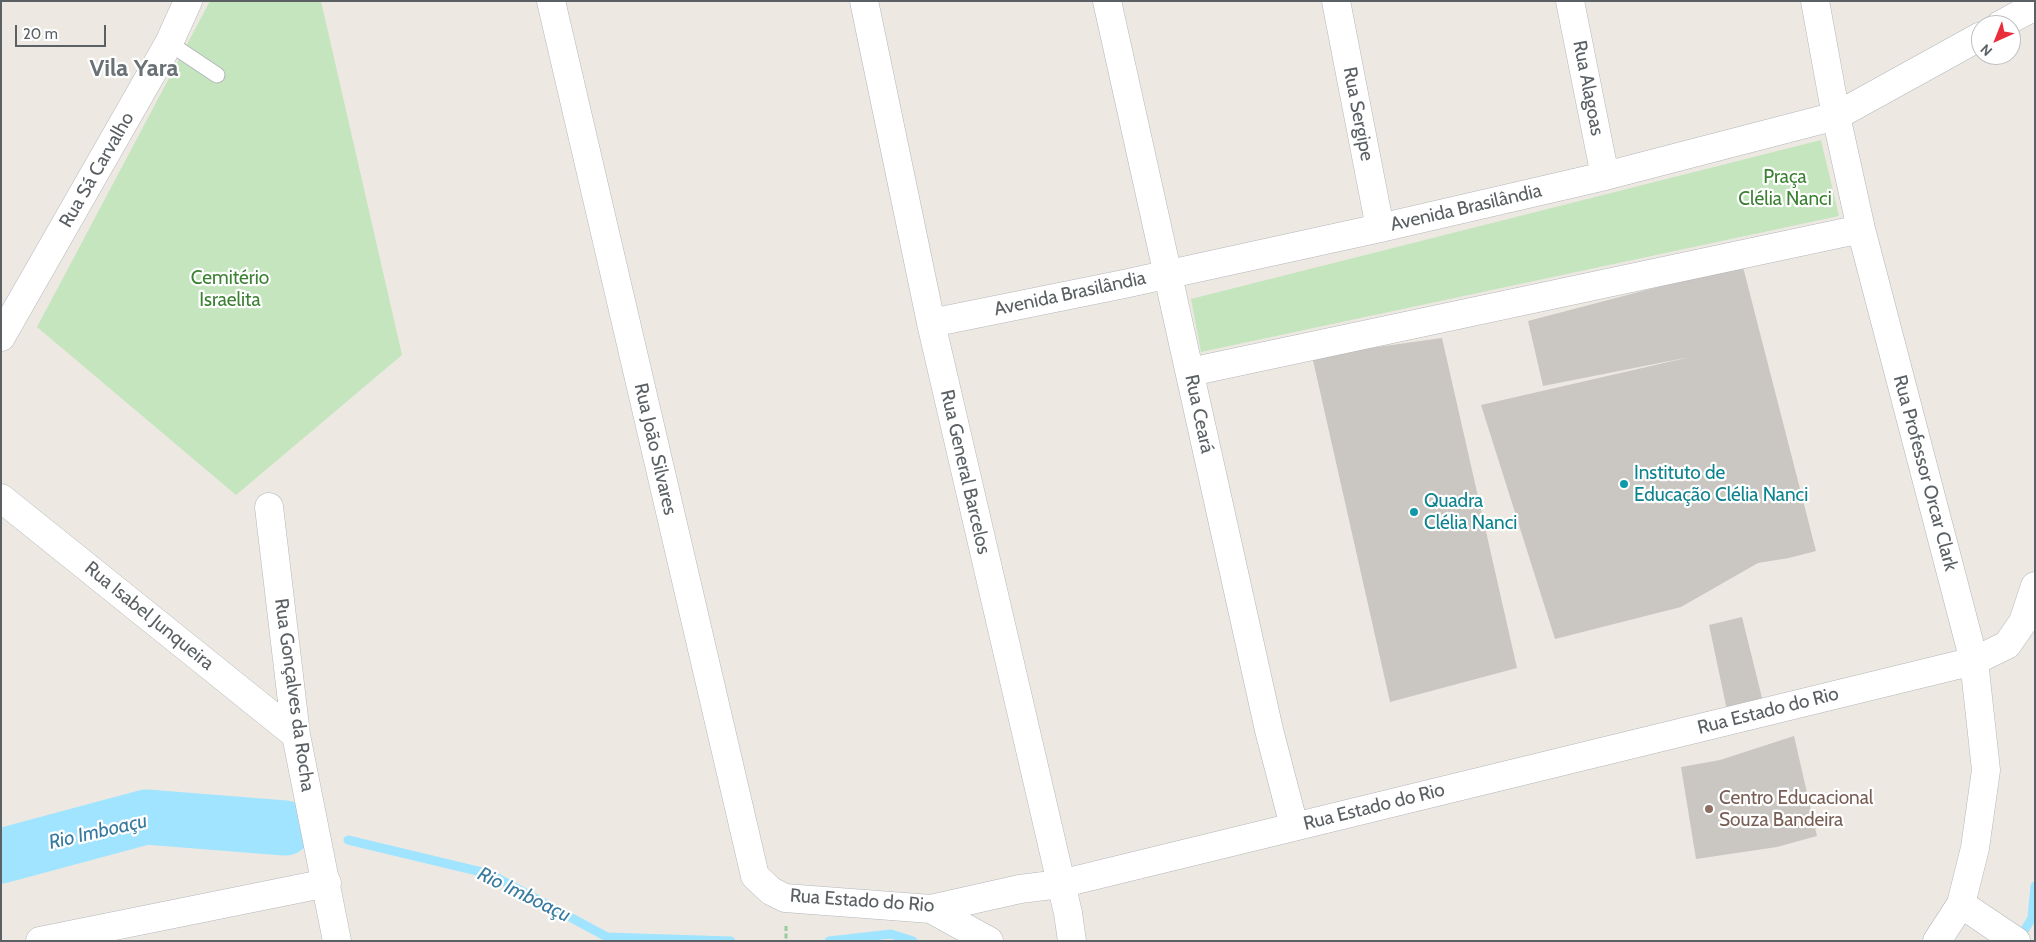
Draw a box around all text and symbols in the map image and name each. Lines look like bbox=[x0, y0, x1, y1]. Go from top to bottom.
scale bar bbox=[18, 15, 109, 47]
north arrow bbox=[1971, 15, 2021, 65]
text: 20 m bbox=[23, 25, 58, 43]
street label: Rua Alagoas bbox=[1568, 38, 1608, 138]
text: N bbox=[1976, 40, 1996, 60]
district label: Vila Yara bbox=[90, 55, 178, 83]
street label: Rua Sergipe bbox=[1338, 65, 1378, 163]
street label: Rua Sá Carvalho bbox=[55, 108, 139, 232]
park label: Praça Clélia Nanci bbox=[1738, 166, 1832, 210]
street label: Avenida Brasilândia bbox=[1388, 180, 1544, 236]
park label: Cemitério Israelita bbox=[191, 267, 269, 311]
street label: Avenida Brasilândia bbox=[992, 267, 1148, 321]
street label: Rua Ceará bbox=[1180, 373, 1218, 455]
street label: Rua Professor Orcar Clark bbox=[1888, 373, 1962, 573]
street label: Rua João Silvares bbox=[629, 381, 681, 517]
street label: Rua General Barcelos bbox=[935, 387, 995, 557]
place label: Instituto de Educação Clélia Nanci bbox=[1634, 462, 1808, 506]
marker: Instituto de Educação Clélia Nanci bbox=[1618, 478, 1630, 490]
place label: Quadra Clélia Nanci bbox=[1424, 490, 1517, 534]
marker: Quadra Clélia Nanci bbox=[1408, 506, 1420, 518]
street label: Rua Isabel Junqueira bbox=[80, 557, 218, 675]
street label: Rua Gonçalves da Rocha bbox=[269, 597, 319, 793]
street label: Rua Estado do Rio bbox=[1695, 682, 1841, 740]
street label: Rua Estado do Rio bbox=[1301, 778, 1447, 836]
place label: Centro Educacional Souza Bandeira bbox=[1719, 787, 1873, 831]
marker: Centro Educacional Souza Bandeira bbox=[1703, 803, 1715, 815]
water label: Rio Imboaçu bbox=[46, 809, 150, 855]
water label: Rio Imboaçu bbox=[474, 862, 574, 928]
street label: Rua Estado do Rio bbox=[789, 885, 935, 917]

